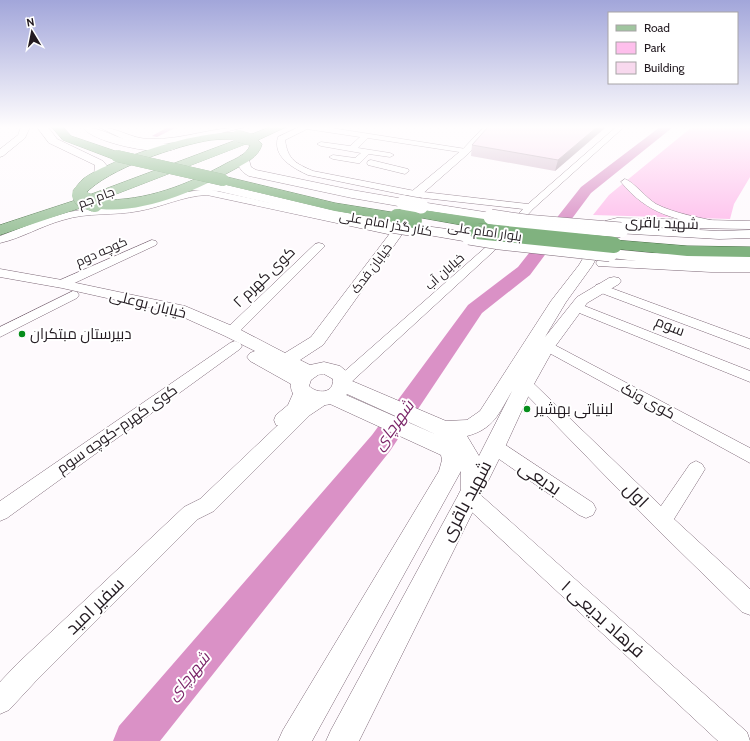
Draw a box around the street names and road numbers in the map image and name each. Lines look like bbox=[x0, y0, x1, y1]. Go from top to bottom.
street label: جام جم bbox=[75, 183, 117, 213]
street label: کنار گذر امام علی bbox=[338, 207, 434, 241]
street label: شهید باقری bbox=[625, 213, 699, 234]
street label: بلوار امام علی bbox=[447, 218, 523, 246]
street label: کوچه دوم bbox=[73, 233, 130, 271]
street label: خیابان فدک bbox=[347, 240, 395, 296]
street label: کوی کهرم ۲ bbox=[229, 243, 299, 312]
street label: خیابان آب bbox=[421, 249, 467, 293]
street label: خیابان بوعلی bbox=[108, 286, 188, 323]
street label: سوم bbox=[652, 312, 687, 341]
street label: کوی ونک bbox=[617, 379, 678, 424]
street label: کوی کهرم-کوچه سوم bbox=[53, 381, 181, 478]
street label: بدیعی bbox=[515, 456, 565, 500]
street label: شهید باقری bbox=[436, 457, 496, 545]
street label: اول bbox=[619, 478, 653, 512]
street label: سفیر امید bbox=[61, 573, 129, 639]
street label: فرهاد بدیعی ۱ bbox=[557, 576, 649, 662]

